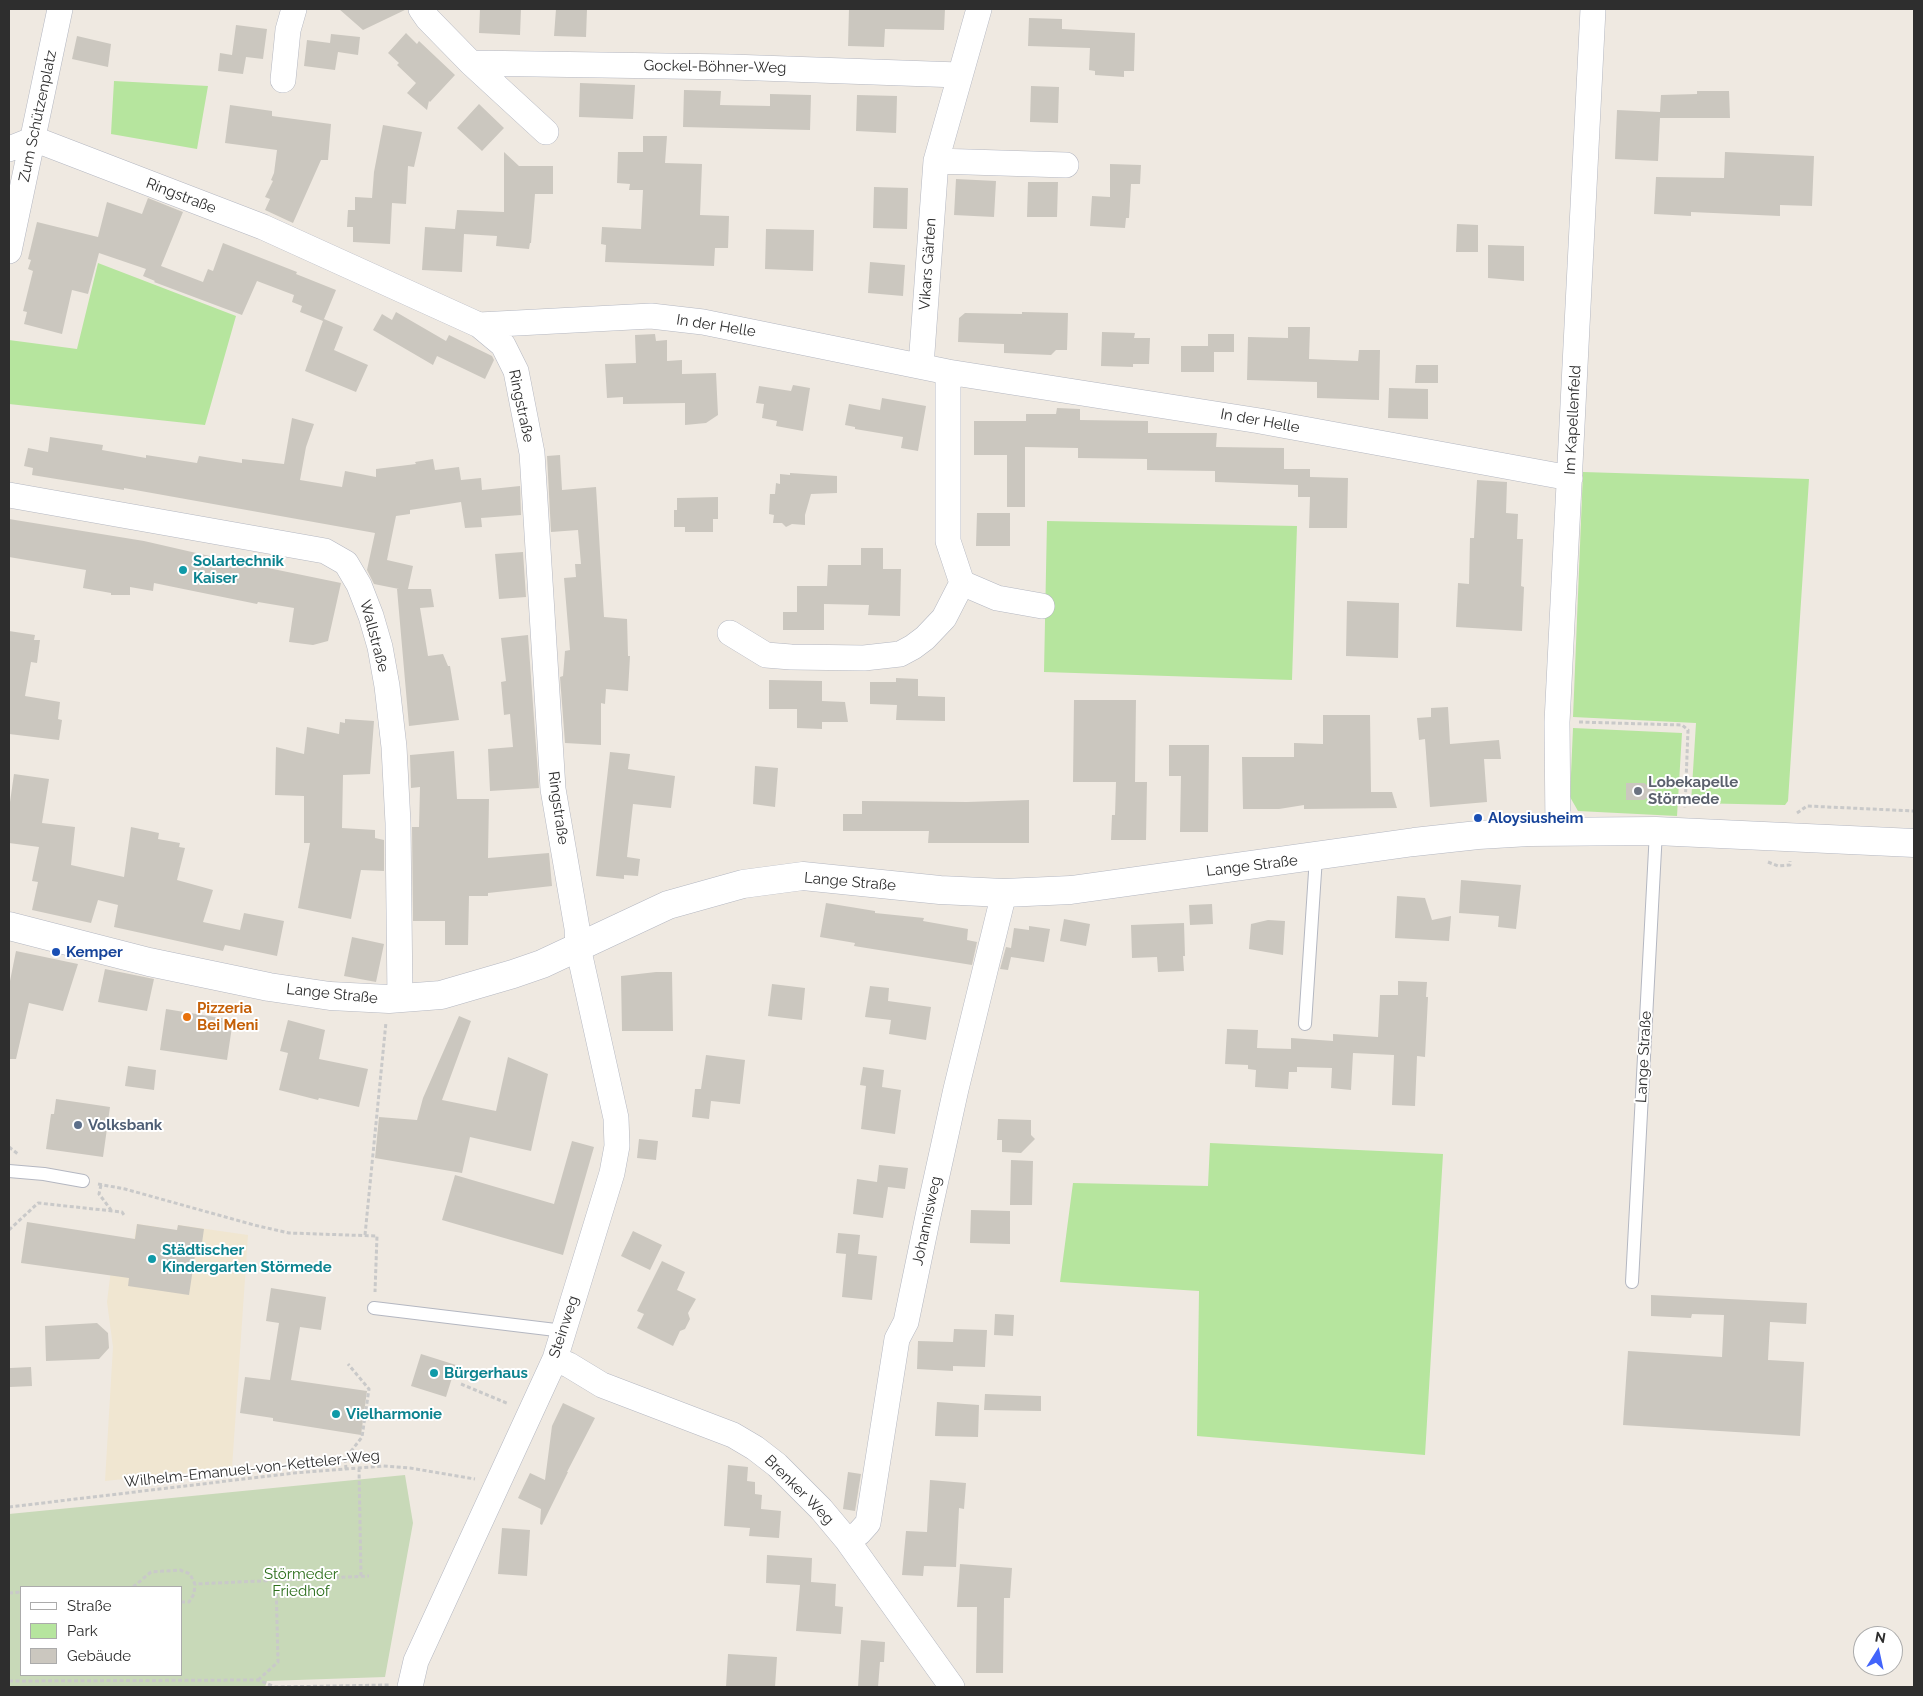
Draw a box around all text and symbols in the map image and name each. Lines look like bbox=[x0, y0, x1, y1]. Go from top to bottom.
street label: Zum Schützenplatz bbox=[15, 48, 61, 184]
street label: Gockel-Böhner-Weg bbox=[643, 57, 787, 77]
street label: Ringstraße bbox=[143, 174, 219, 218]
street label: Vikars Gärten bbox=[916, 217, 940, 311]
street label: In der Helle bbox=[675, 311, 757, 341]
street label: Im Kapellenfeld bbox=[1561, 365, 1585, 475]
street label: Ringstraße bbox=[505, 368, 537, 444]
street label: In der Helle bbox=[1219, 405, 1301, 437]
place label: Solartechnik Kaiser bbox=[193, 552, 284, 587]
marker: Solartechnik Kaiser bbox=[177, 564, 189, 576]
street label: Wallstraße bbox=[356, 598, 392, 674]
street label: Ringstraße bbox=[544, 770, 572, 846]
place label: Lobekapelle Störmede bbox=[1648, 773, 1738, 808]
marker: Lobekapelle Störmede bbox=[1632, 785, 1644, 797]
place label: Aloysiusheim bbox=[1488, 809, 1583, 827]
marker: Aloysiusheim bbox=[1472, 812, 1484, 824]
street label: Lange Straße bbox=[1205, 851, 1299, 881]
street label: Lange Straße bbox=[803, 869, 897, 895]
place label: Kemper bbox=[66, 943, 123, 961]
marker: Kemper bbox=[50, 946, 62, 958]
street label: Lange Straße bbox=[285, 980, 379, 1008]
place label: Pizzeria Bei Meni bbox=[197, 999, 258, 1034]
marker: Pizzeria Bei Meni bbox=[181, 1011, 193, 1023]
street label: Lange Straße bbox=[1633, 1011, 1655, 1103]
place label: Volksbank bbox=[88, 1116, 162, 1134]
marker: Volksbank bbox=[72, 1119, 84, 1131]
street label: Johannisweg bbox=[909, 1175, 945, 1267]
place label: Städtischer Kindergarten Störmede bbox=[162, 1241, 332, 1276]
marker: Städtischer Kindergarten Störmede bbox=[146, 1253, 158, 1265]
street label: Steinweg bbox=[545, 1294, 583, 1360]
place label: Bürgerhaus bbox=[444, 1364, 528, 1382]
marker: Bürgerhaus bbox=[428, 1367, 440, 1379]
place label: Vielharmonie bbox=[346, 1405, 442, 1423]
marker: Vielharmonie bbox=[330, 1408, 342, 1420]
street label: Wilhelm-Emanuel-von-Ketteler-Weg bbox=[123, 1447, 381, 1491]
street label: Brenker Weg bbox=[761, 1452, 837, 1528]
park label: Störmeder Friedhof bbox=[264, 1565, 338, 1600]
legend bbox=[20, 1586, 182, 1676]
text: Straße bbox=[67, 1597, 111, 1615]
text: Park bbox=[67, 1622, 98, 1640]
north arrow bbox=[1853, 1626, 1903, 1676]
text: N bbox=[1874, 1628, 1887, 1646]
text: Gebäude bbox=[67, 1647, 131, 1665]

